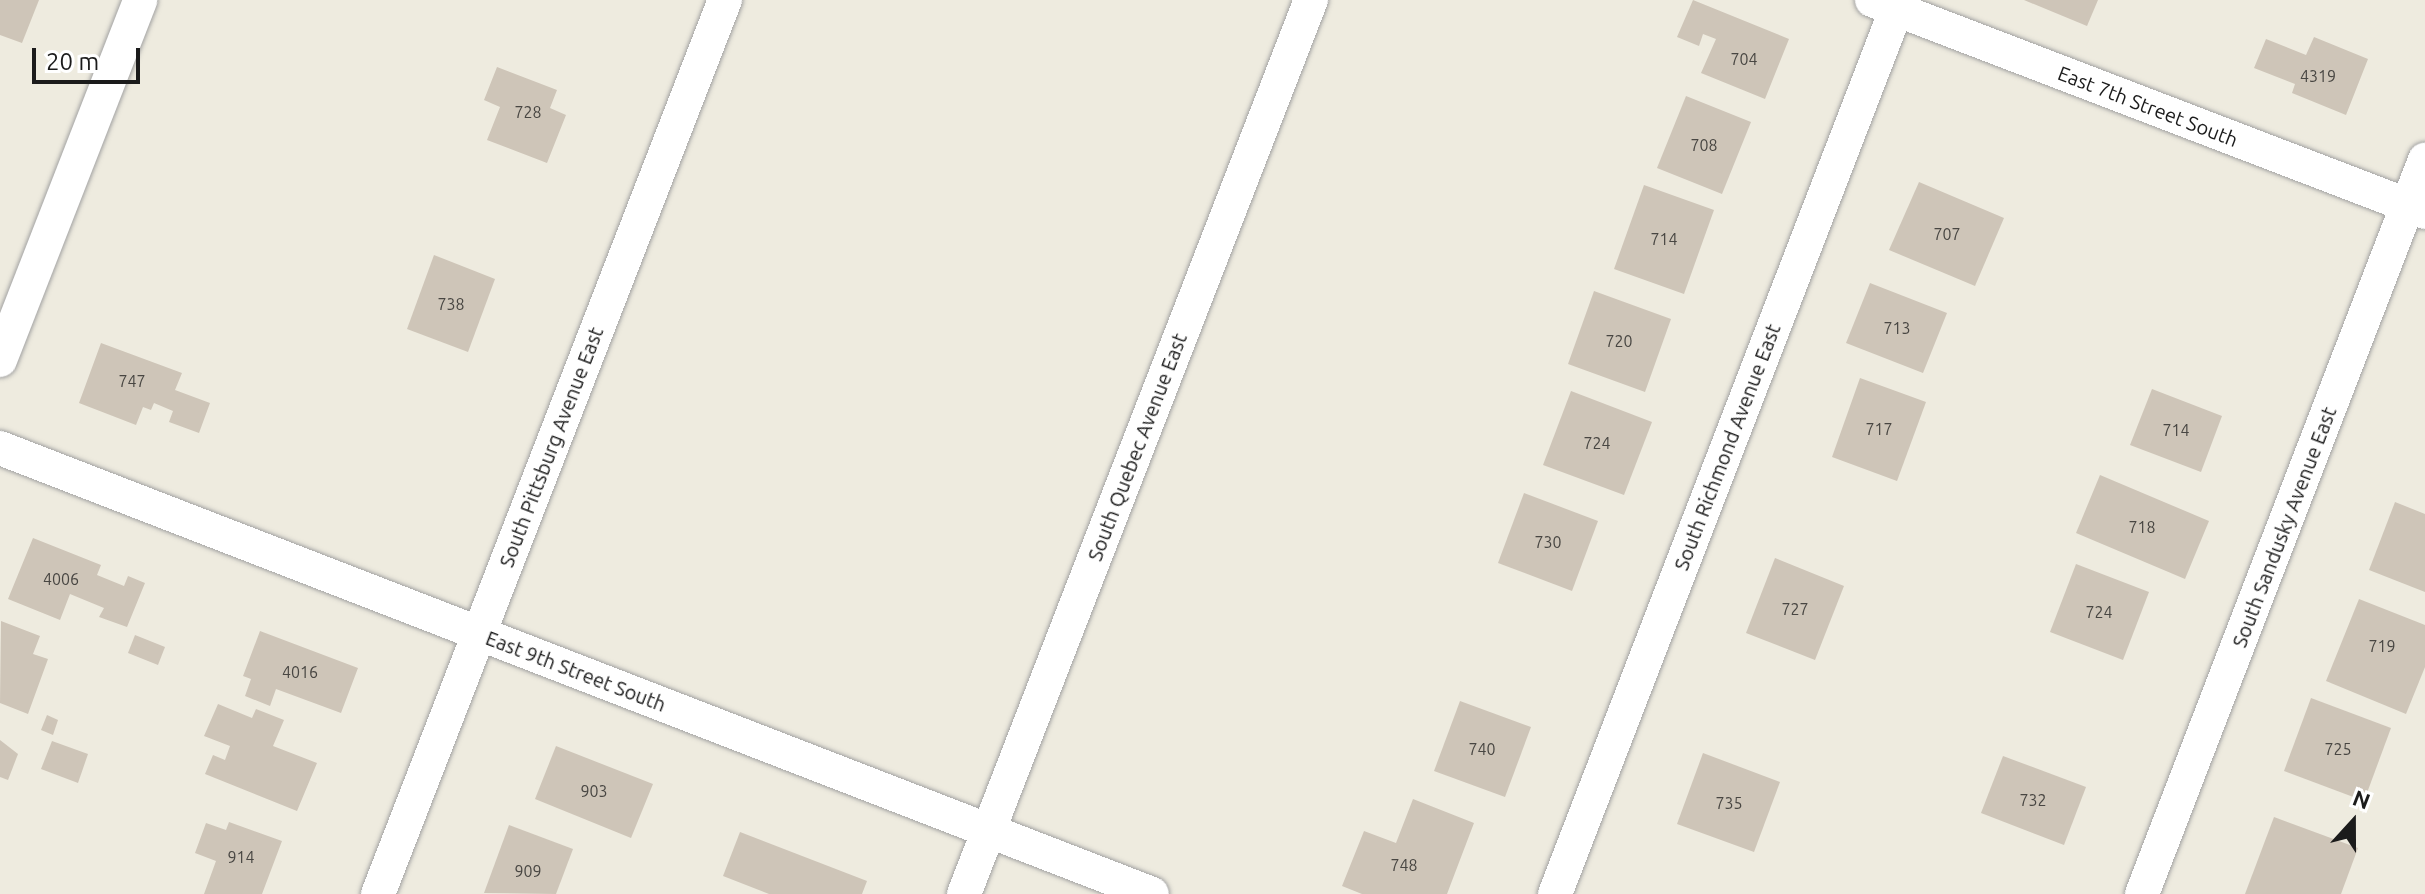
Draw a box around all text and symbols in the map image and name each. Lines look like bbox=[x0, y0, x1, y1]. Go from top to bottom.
scale bar bbox=[36, 32, 144, 82]
text: 20 m bbox=[46, 48, 99, 75]
house number: 704 bbox=[1730, 49, 1758, 69]
street label: East 7th Street South bbox=[2055, 61, 2241, 151]
house number: 4319 bbox=[2300, 66, 2336, 86]
house number: 728 bbox=[514, 102, 542, 122]
house number: 708 bbox=[1690, 135, 1718, 155]
house number: 707 bbox=[1933, 224, 1961, 244]
house number: 714 bbox=[1650, 229, 1678, 249]
house number: 738 bbox=[437, 294, 465, 314]
house number: 713 bbox=[1883, 318, 1911, 338]
street label: South Richmond Avenue East bbox=[1669, 320, 1785, 574]
street label: South Pittsburg Avenue East bbox=[494, 323, 608, 571]
street label: South Quebec Avenue East bbox=[1082, 330, 1192, 564]
house number: 720 bbox=[1605, 331, 1633, 351]
house number: 747 bbox=[118, 371, 146, 391]
street label: South Sandusky Avenue East bbox=[2227, 403, 2341, 651]
house number: 717 bbox=[1865, 419, 1893, 439]
house number: 714 bbox=[2162, 420, 2190, 440]
house number: 724 bbox=[1583, 433, 1611, 453]
house number: 718 bbox=[2128, 517, 2156, 537]
house number: 730 bbox=[1534, 532, 1562, 552]
house number: 4006 bbox=[43, 569, 79, 589]
house number: 727 bbox=[1781, 599, 1809, 619]
house number: 724 bbox=[2085, 602, 2113, 622]
street label: East 9th Street South bbox=[483, 626, 669, 716]
house number: 719 bbox=[2368, 636, 2396, 656]
house number: 4016 bbox=[282, 662, 318, 682]
house number: 740 bbox=[1468, 739, 1496, 759]
house number: 725 bbox=[2324, 739, 2352, 759]
house number: 903 bbox=[580, 781, 608, 801]
north arrow bbox=[2313, 782, 2393, 862]
text: N bbox=[2350, 785, 2374, 814]
house number: 732 bbox=[2019, 790, 2047, 810]
house number: 735 bbox=[1715, 793, 1743, 813]
house number: 914 bbox=[227, 847, 255, 867]
house number: 748 bbox=[1390, 855, 1418, 875]
house number: 909 bbox=[514, 861, 542, 881]

